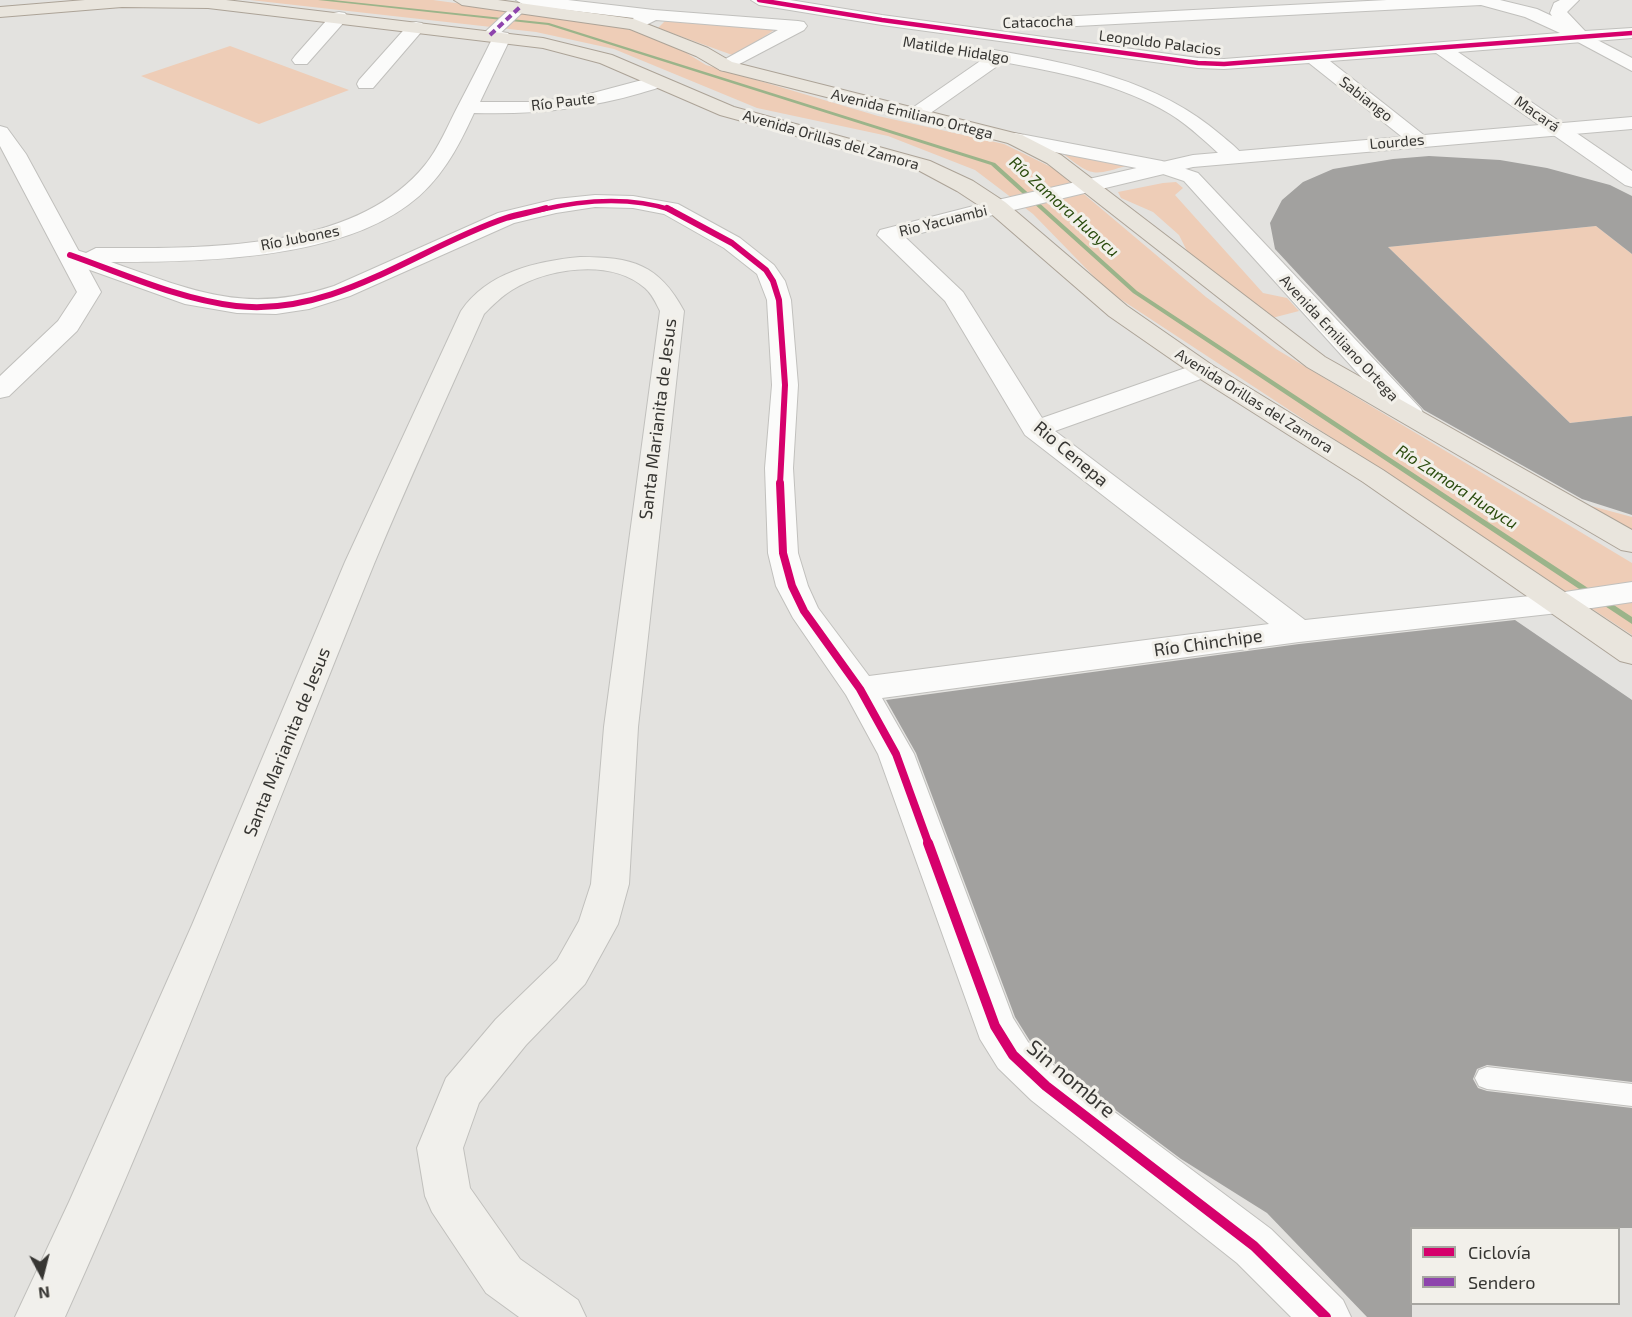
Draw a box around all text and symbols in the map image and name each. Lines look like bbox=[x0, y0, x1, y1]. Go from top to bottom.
street label: Catacocha bbox=[1002, 12, 1074, 32]
street label: Leopoldo Palacios bbox=[1098, 27, 1222, 59]
street label: Matilde Hidalgo bbox=[902, 33, 1010, 67]
street label: Sabiango bbox=[1336, 73, 1396, 125]
street label: Avenida Emiliano Ortega bbox=[829, 85, 995, 143]
street label: Río Paute bbox=[530, 89, 596, 115]
street label: Macará bbox=[1511, 92, 1563, 136]
street label: Avenida Orillas del Zamora bbox=[741, 106, 921, 174]
street label: Lourdes bbox=[1369, 131, 1425, 153]
water label: Río Zamora Huaycu bbox=[1005, 153, 1123, 261]
street label: Rio Yacuambi bbox=[897, 201, 989, 241]
street label: Río Jubones bbox=[259, 222, 341, 254]
street label: Avenida Emiliano Ortega bbox=[1276, 271, 1402, 405]
street label: Santa Marianita de Jesus bbox=[635, 317, 681, 521]
street label: Avenida Orillas del Zamora bbox=[1172, 345, 1336, 457]
street label: Rio Cenepa bbox=[1030, 417, 1112, 491]
water label: Río Zamora Huaycu bbox=[1393, 441, 1521, 533]
street label: Río Chinchipe bbox=[1152, 625, 1264, 661]
street label: Santa Marianita de Jesus bbox=[239, 644, 335, 840]
street label: Sin nombre bbox=[1022, 1035, 1120, 1123]
legend bbox=[1410, 1227, 1620, 1305]
text: Ciclovía bbox=[1468, 1241, 1531, 1263]
north arrow bbox=[12, 1245, 72, 1305]
text: Sendero bbox=[1468, 1271, 1535, 1293]
text: N bbox=[37, 1283, 51, 1303]

